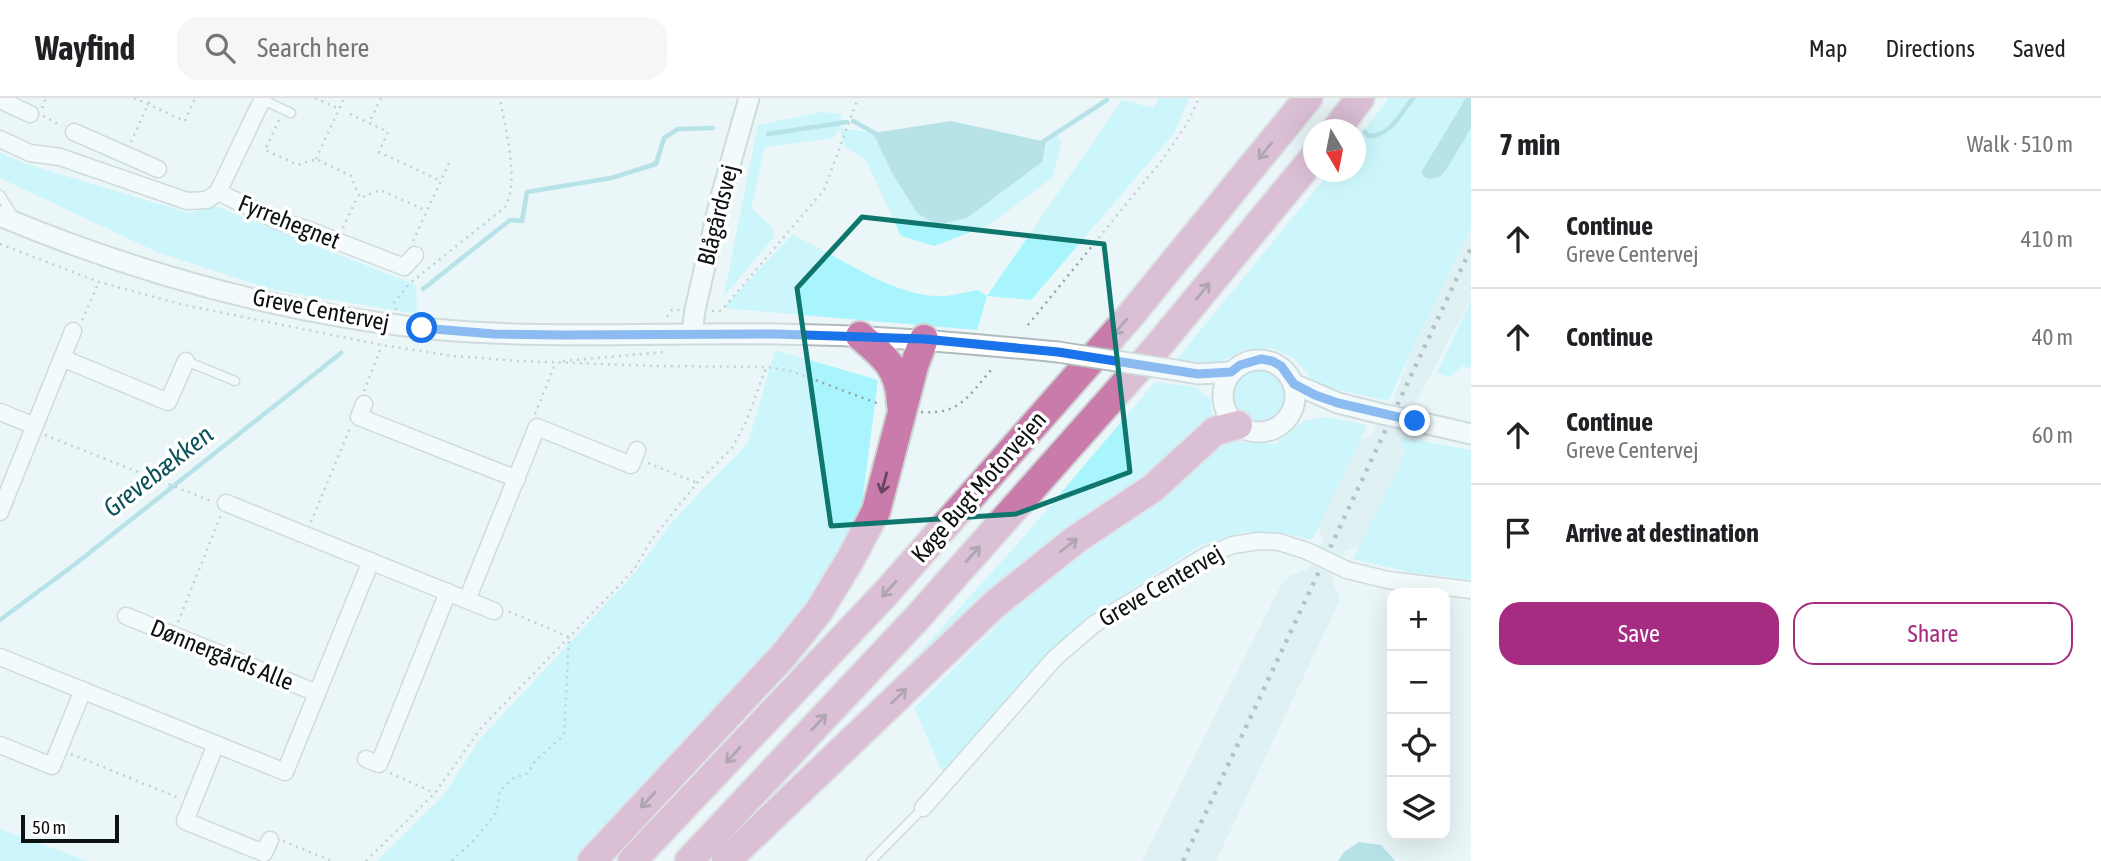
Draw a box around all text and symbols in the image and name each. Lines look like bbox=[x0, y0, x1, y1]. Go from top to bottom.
search box bbox=[177, 17, 667, 80]
text: Wayfind bbox=[35, 29, 135, 67]
icon: search bbox=[201, 29, 239, 67]
text: Search here bbox=[257, 33, 369, 63]
text: Map bbox=[1809, 35, 1847, 62]
text: Directions bbox=[1885, 35, 1975, 62]
text: Saved bbox=[2013, 35, 2066, 62]
north arrow bbox=[1303, 119, 1366, 182]
text: 7 min bbox=[1499, 127, 1560, 161]
text: Walk · 510 m bbox=[1967, 131, 2073, 157]
one-way arrow bbox=[1257, 142, 1272, 160]
street label: Blågårdsvej bbox=[692, 162, 743, 268]
street label: Fyrrehegnet bbox=[235, 189, 344, 254]
text: Continue bbox=[1566, 211, 1653, 241]
icon: ahead bbox=[1499, 220, 1537, 258]
text: 410 m bbox=[2021, 226, 2073, 252]
text: Greve Centervej bbox=[1566, 241, 1699, 267]
one-way arrow bbox=[1196, 282, 1211, 300]
street label: Greve Centervej bbox=[251, 283, 392, 336]
route start bbox=[406, 312, 437, 343]
one-way arrow bbox=[1112, 318, 1128, 336]
icon: ahead bbox=[1499, 318, 1537, 356]
text: Continue bbox=[1566, 322, 1653, 352]
text: 40 m bbox=[2032, 324, 2073, 350]
route end bbox=[1399, 405, 1430, 436]
street label: Køge Bugt Motorvejen bbox=[906, 406, 1051, 568]
text: Continue bbox=[1566, 407, 1653, 437]
icon: ahead bbox=[1499, 416, 1537, 454]
water label: Grevebækken bbox=[97, 419, 219, 523]
text: 60 m bbox=[2032, 422, 2073, 448]
text: Greve Centervej bbox=[1566, 437, 1699, 463]
one-way arrow bbox=[876, 472, 889, 494]
icon: arrive bbox=[1499, 514, 1537, 552]
text: Arrive at destination bbox=[1566, 518, 1759, 548]
one-way arrow bbox=[1060, 538, 1078, 553]
street label: Greve Centervej bbox=[1094, 539, 1227, 632]
one-way arrow bbox=[965, 546, 981, 564]
one-way arrow bbox=[881, 580, 897, 598]
map controls bbox=[1387, 588, 1450, 840]
button: + bbox=[1387, 588, 1450, 651]
button: Save bbox=[1499, 602, 1779, 665]
button: Share bbox=[1793, 602, 2073, 665]
street label: Dønnergårds Alle bbox=[147, 614, 298, 695]
button: − bbox=[1387, 651, 1450, 714]
one-way arrow bbox=[890, 687, 907, 704]
one-way arrow bbox=[811, 714, 828, 731]
button: locate bbox=[1387, 714, 1450, 777]
one-way arrow bbox=[725, 746, 742, 763]
button: layers bbox=[1387, 777, 1450, 840]
one-way arrow bbox=[640, 791, 657, 808]
scale bar bbox=[21, 812, 119, 844]
text: 50 m bbox=[32, 816, 66, 838]

